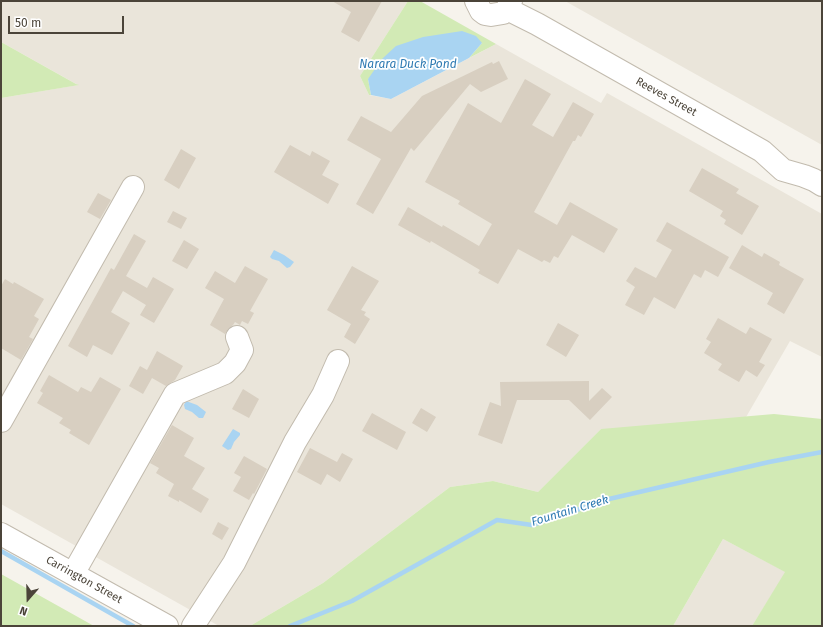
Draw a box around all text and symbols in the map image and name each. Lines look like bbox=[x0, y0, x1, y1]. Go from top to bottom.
scale bar bbox=[10, 8, 126, 34]
text: 50 m bbox=[15, 16, 41, 30]
water label: Narara Duck Pond bbox=[359, 58, 457, 72]
street label: Reeves Street bbox=[633, 75, 699, 119]
water label: Fountain Creek bbox=[530, 492, 610, 530]
street label: Carrington Street bbox=[44, 554, 124, 606]
north arrow bbox=[8, 579, 48, 619]
text: N bbox=[18, 603, 29, 618]

